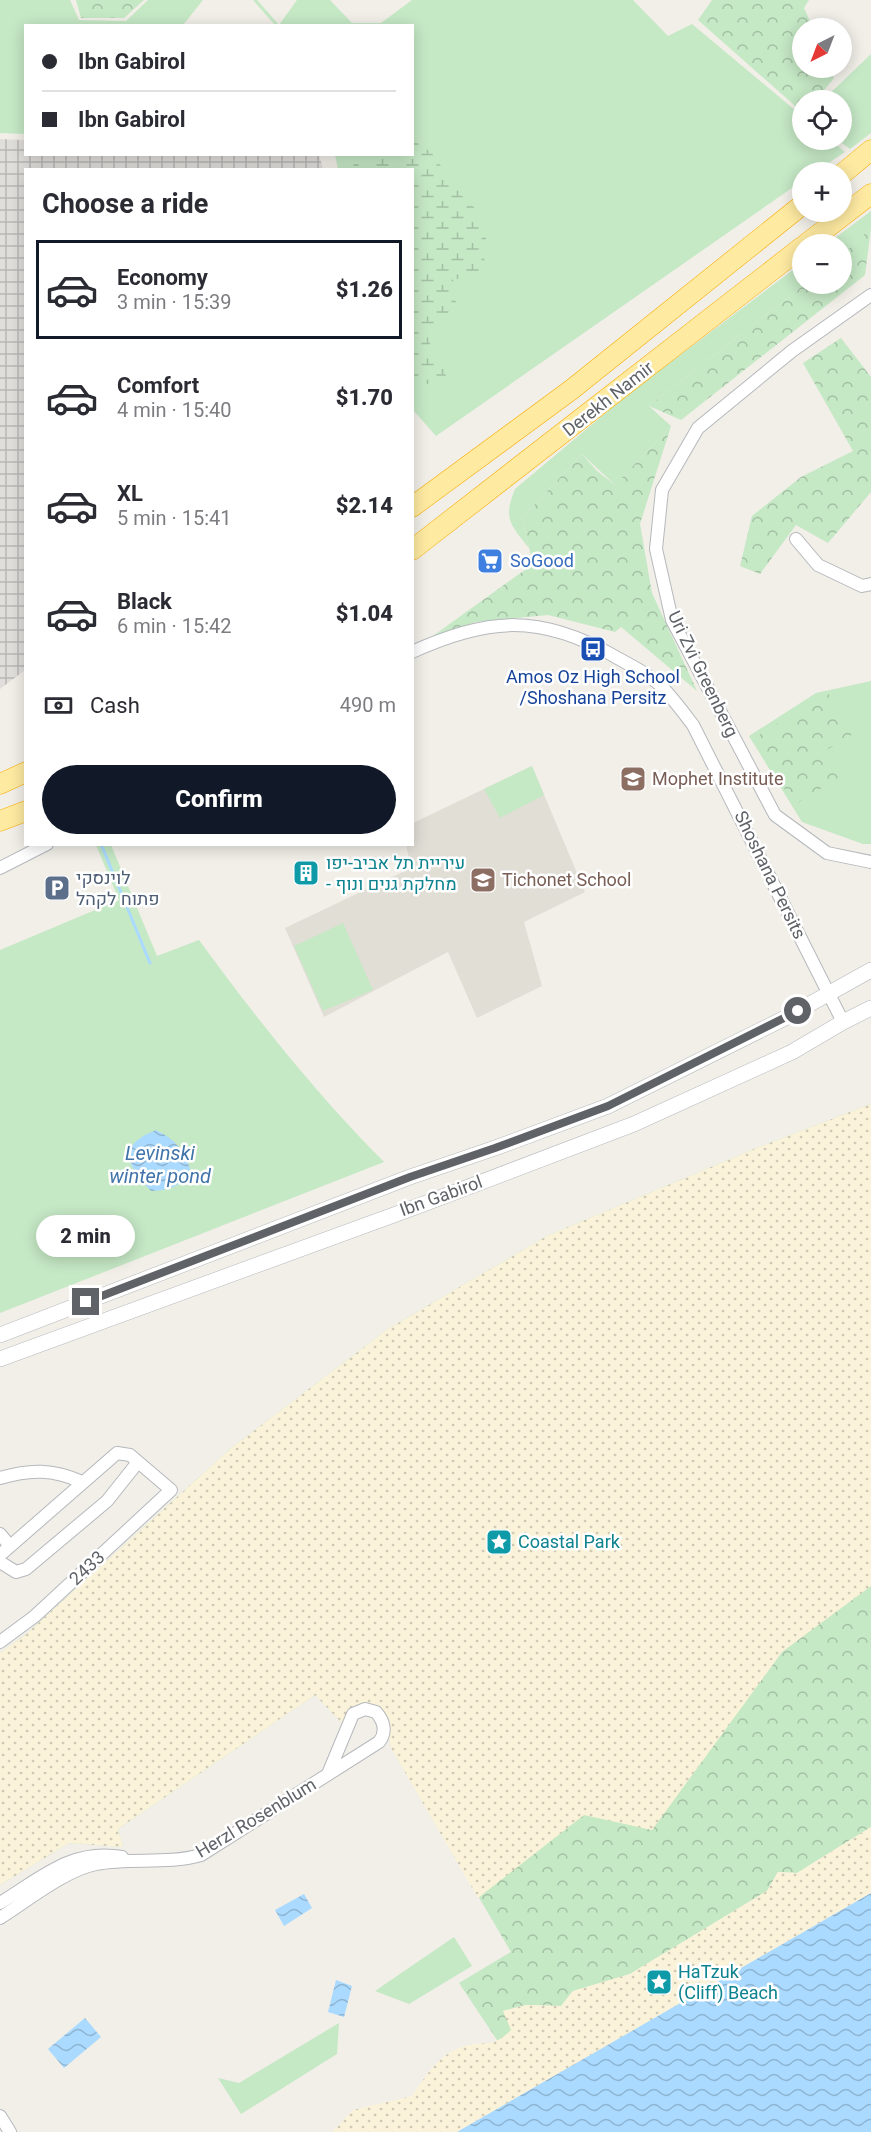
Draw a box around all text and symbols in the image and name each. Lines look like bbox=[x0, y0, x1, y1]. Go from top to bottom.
north arrow bbox=[792, 18, 852, 78]
map controls bbox=[792, 18, 852, 294]
text: Ibn Gabirol bbox=[78, 49, 186, 74]
button: locate bbox=[792, 90, 852, 150]
text: Ibn Gabirol bbox=[78, 107, 186, 132]
button: + bbox=[792, 162, 852, 222]
text: Choose a ride bbox=[42, 188, 208, 220]
button: − bbox=[792, 234, 852, 294]
icon: car bbox=[45, 263, 99, 317]
text: Economy bbox=[117, 265, 208, 290]
text: $1.26 bbox=[336, 277, 393, 302]
text: 3 min · 15:39 bbox=[117, 290, 232, 314]
street label: Derekh Namir bbox=[558, 357, 657, 441]
icon: car bbox=[45, 371, 99, 425]
text: Comfort bbox=[117, 373, 199, 398]
text: $1.70 bbox=[336, 385, 393, 410]
text: 4 min · 15:40 bbox=[117, 398, 232, 422]
icon: car bbox=[45, 479, 99, 533]
text: XL bbox=[117, 481, 143, 506]
text: $2.14 bbox=[336, 493, 393, 518]
text: 5 min · 15:41 bbox=[117, 506, 232, 530]
supermarket icon: SoGood bbox=[475, 546, 505, 576]
place label: SoGood bbox=[510, 550, 574, 571]
icon: car bbox=[45, 587, 99, 641]
text: Black bbox=[117, 589, 172, 614]
text: $1.04 bbox=[336, 601, 393, 626]
street label: Uri Zvi Greenberg bbox=[664, 607, 743, 740]
text: 6 min · 15:42 bbox=[117, 614, 232, 638]
bus stop icon: Amos Oz High School /Shoshana Persitz bbox=[578, 634, 608, 664]
place label: Amos Oz High School /Shoshana Persitz bbox=[506, 666, 680, 708]
icon: cash bbox=[42, 689, 75, 722]
text: Cash bbox=[90, 693, 140, 718]
text: 490 m bbox=[340, 693, 396, 717]
school or university icon: Mophet Institute bbox=[618, 764, 648, 794]
button: Confirm bbox=[42, 765, 396, 834]
place label: Mophet Institute bbox=[652, 768, 784, 789]
street label: Shoshana Persits bbox=[730, 807, 811, 942]
place label: עיריית תל אביב-יפו - מחלקת גנים ונוף bbox=[326, 852, 465, 894]
building icon: עיריית תל אביב-יפו - מחלקת גנים ונוף bbox=[291, 858, 321, 888]
school or university icon: Tichonet School bbox=[468, 865, 498, 895]
place label: לוינסקי פתוח לקהל bbox=[76, 867, 160, 909]
place label: Tichonet School bbox=[502, 869, 632, 890]
parking icon: לוינסקי פתוח לקהל bbox=[42, 873, 72, 903]
route start bbox=[784, 997, 811, 1024]
water label: Levinski winter pond bbox=[109, 1141, 212, 1188]
street label: Ibn Gabirol bbox=[397, 1171, 485, 1220]
callout: 2 min bbox=[36, 1215, 136, 1257]
text: 2 min bbox=[60, 1224, 111, 1248]
route end bbox=[72, 1288, 99, 1315]
place icon: Coastal Park bbox=[484, 1527, 514, 1557]
place label: Coastal Park bbox=[518, 1531, 621, 1552]
street label: 2433 bbox=[65, 1546, 109, 1589]
street label: Herzl Rosenblum bbox=[192, 1773, 320, 1862]
place label: HaTzuk (Cliff) Beach bbox=[678, 1961, 778, 2004]
place icon: HaTzuk (Cliff) Beach bbox=[644, 1967, 674, 1997]

